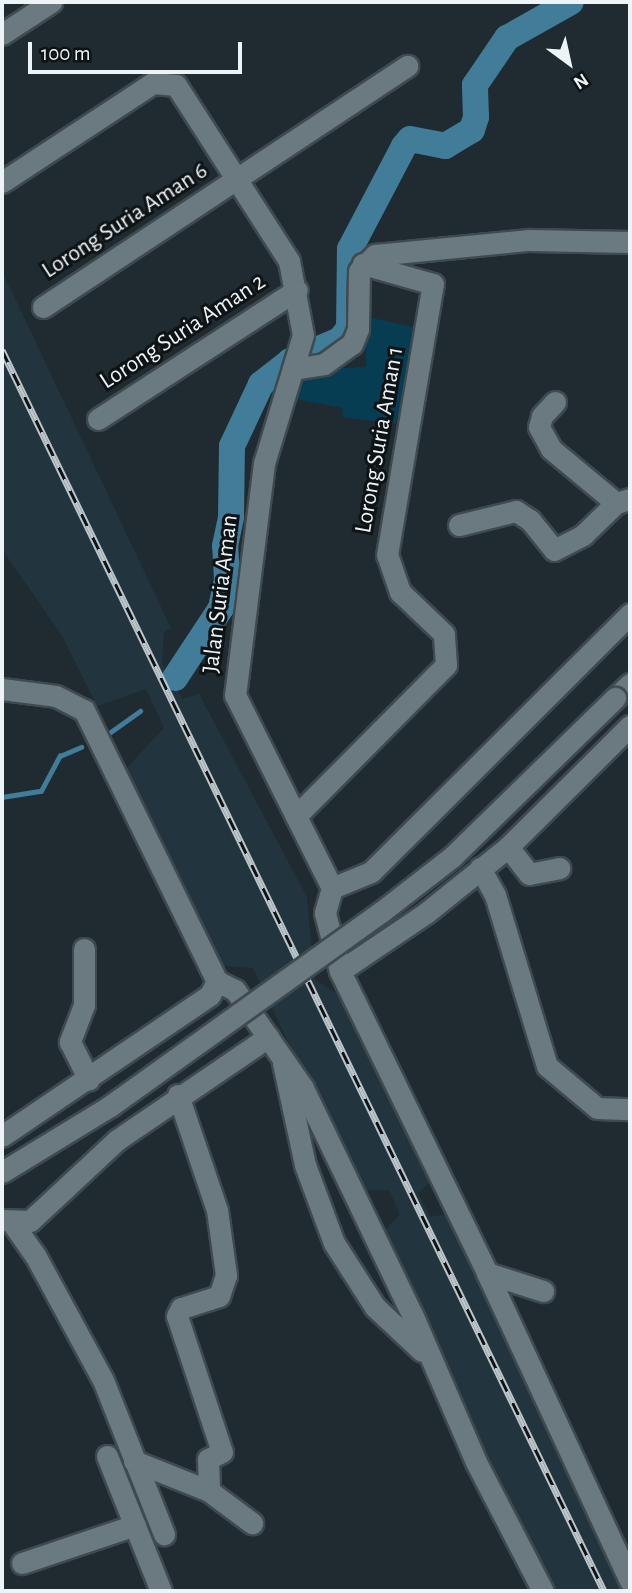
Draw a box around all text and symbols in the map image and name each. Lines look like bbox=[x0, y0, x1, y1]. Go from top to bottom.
scale bar bbox=[32, 28, 245, 72]
north arrow bbox=[534, 28, 604, 98]
text: 100 m bbox=[41, 43, 91, 64]
text: N bbox=[570, 69, 591, 93]
street label: Lorong Suria Aman 6 bbox=[37, 157, 213, 285]
street label: Lorong Suria Aman 2 bbox=[95, 268, 271, 396]
street label: Lorong Suria Aman 1 bbox=[349, 345, 411, 535]
street label: Jalan Suria Aman bbox=[197, 513, 245, 675]

